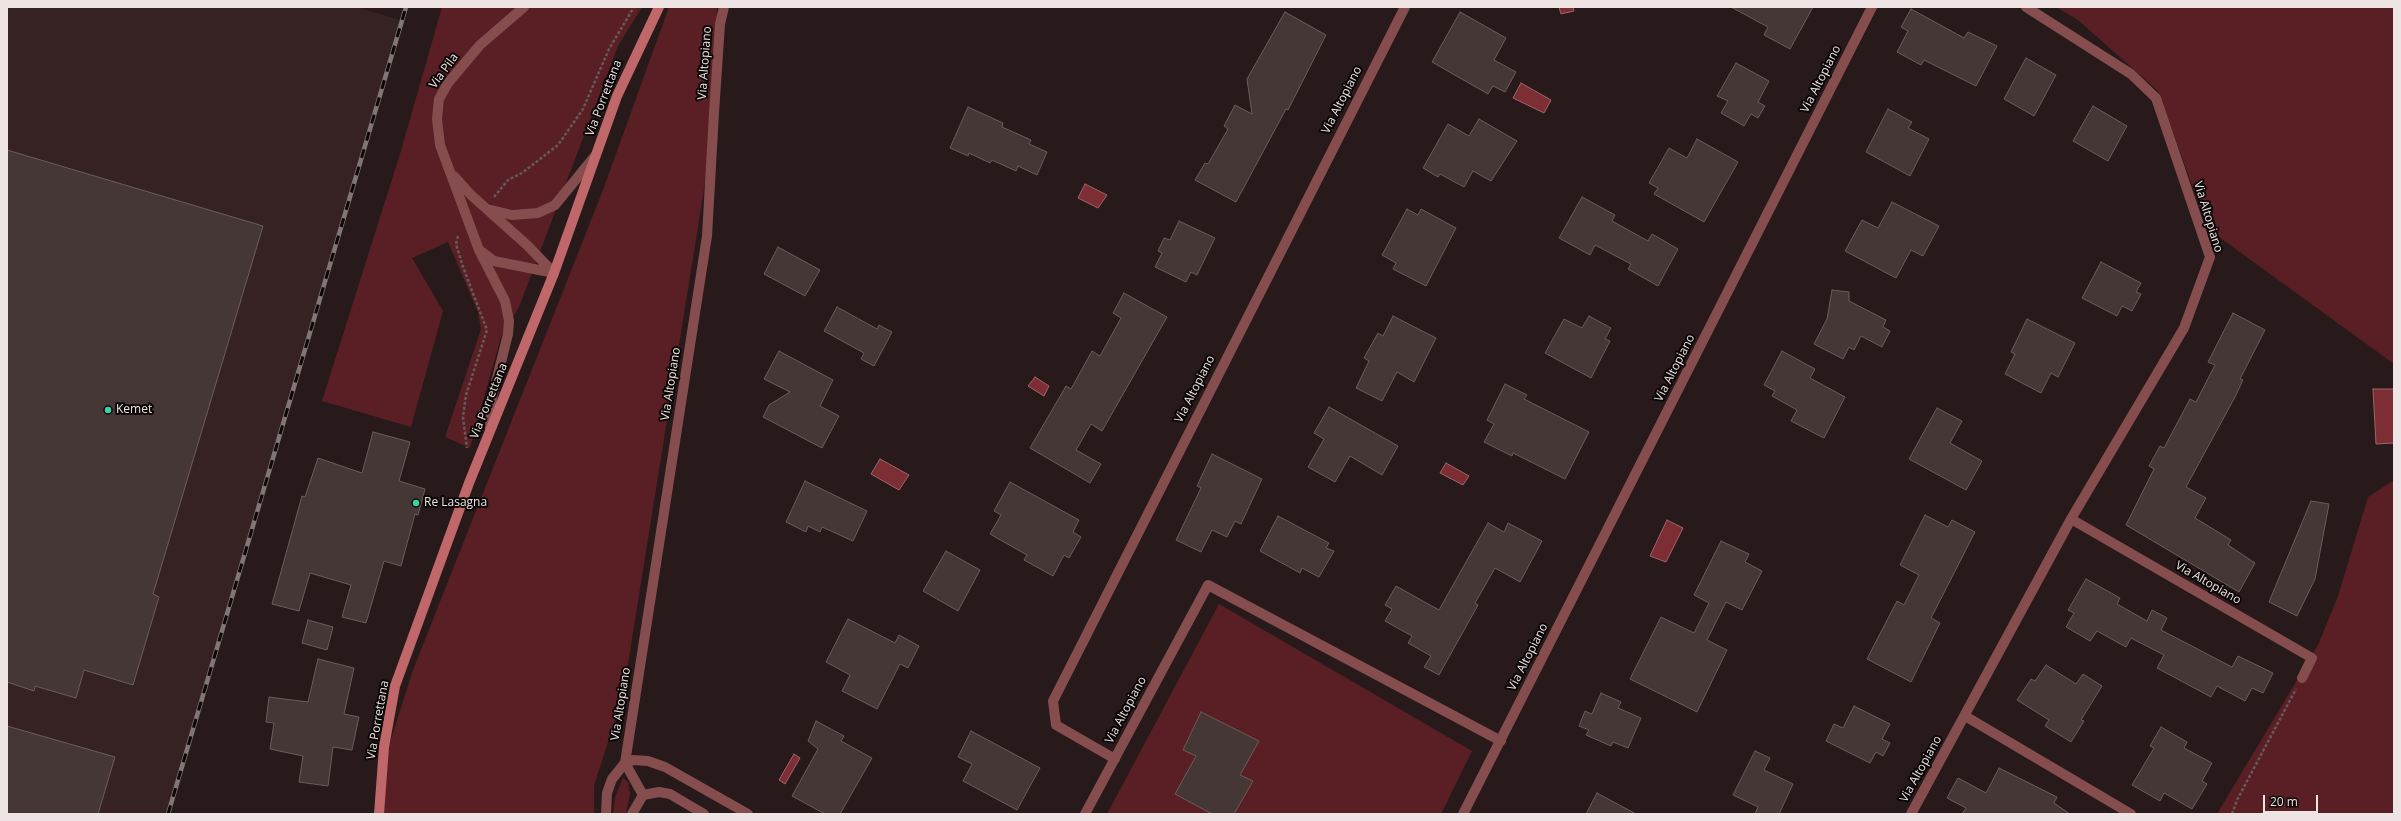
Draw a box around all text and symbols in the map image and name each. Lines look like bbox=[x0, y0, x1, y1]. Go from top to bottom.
street label: Via Altopiano bbox=[695, 26, 715, 100]
street label: Via Altopiano bbox=[1798, 43, 1844, 115]
street label: Via Pila bbox=[426, 51, 462, 91]
street label: Via Porrettana bbox=[583, 58, 625, 138]
street label: Via Altopiano bbox=[1319, 64, 1365, 136]
street label: Via Altopiano bbox=[2190, 180, 2226, 254]
street label: Via Altopiano bbox=[1652, 332, 1698, 404]
street label: Via Altopiano bbox=[658, 346, 684, 422]
street label: Via Altopiano bbox=[1172, 353, 1218, 425]
street label: Via Porrettana bbox=[467, 361, 511, 441]
place label: Kemet bbox=[116, 403, 152, 417]
marker: Kemet bbox=[103, 405, 113, 415]
place label: Re Lasagna bbox=[424, 496, 487, 510]
marker: Re Lasagna bbox=[411, 498, 421, 508]
street label: Via Altopiano bbox=[2172, 558, 2244, 608]
street label: Via Altopiano bbox=[1505, 621, 1551, 693]
street label: Via Altopiano bbox=[608, 666, 634, 742]
street label: Via Altopiano bbox=[1102, 674, 1150, 746]
street label: Via Porrettana bbox=[364, 679, 392, 761]
street label: Via Altopiano bbox=[1897, 733, 1945, 805]
scale bar bbox=[2265, 787, 2320, 813]
text: 20 m bbox=[2270, 793, 2298, 810]

